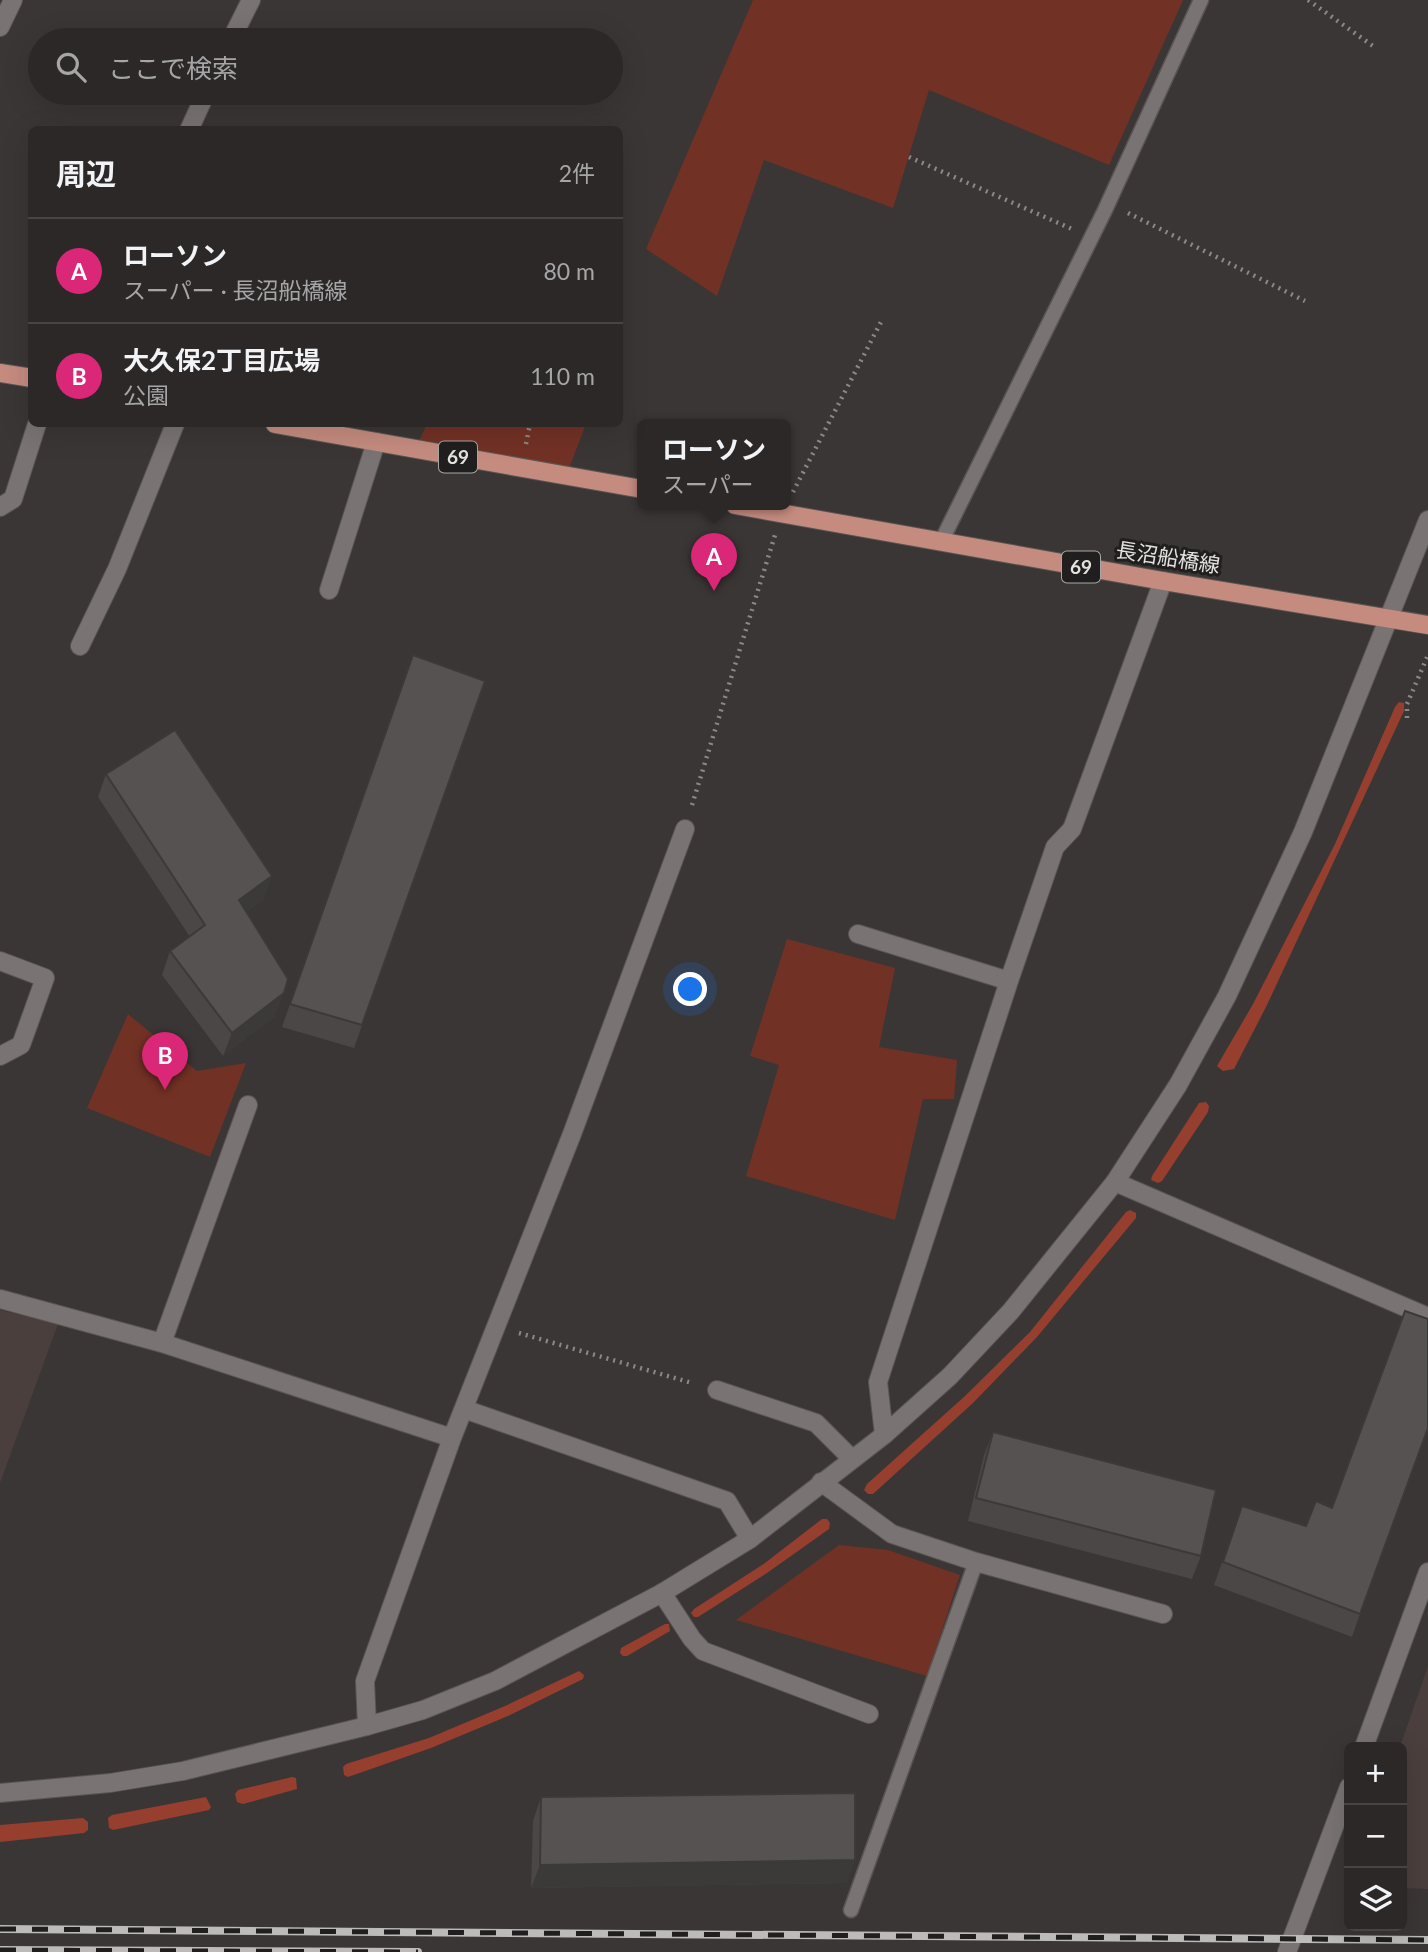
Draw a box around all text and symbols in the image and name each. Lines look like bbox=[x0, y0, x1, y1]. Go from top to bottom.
search box bbox=[28, 28, 623, 105]
icon: search bbox=[52, 48, 90, 86]
text: ここで検索 bbox=[108, 52, 238, 84]
text: 周辺 bbox=[56, 155, 116, 191]
text: 2件 bbox=[559, 159, 595, 187]
text: ローソン bbox=[123, 239, 227, 271]
text: A bbox=[71, 257, 87, 285]
text: 80 m bbox=[544, 257, 595, 285]
text: スーパー · 長沼船橋線 bbox=[123, 276, 348, 304]
text: 大久保2丁目広場 bbox=[123, 344, 320, 376]
text: B bbox=[71, 362, 87, 390]
text: 110 m bbox=[530, 362, 595, 390]
text: 公園 bbox=[123, 381, 169, 409]
popup bbox=[637, 419, 791, 510]
text: ローソン bbox=[662, 433, 766, 465]
road number: 69 bbox=[439, 442, 477, 472]
text: スーパー bbox=[662, 470, 754, 498]
pin: A bbox=[691, 533, 737, 591]
street label: 長沼船橋線 bbox=[1114, 536, 1222, 577]
road number: 69 bbox=[1062, 552, 1100, 582]
your location bbox=[673, 972, 707, 1006]
pin: B bbox=[142, 1032, 188, 1090]
map controls bbox=[1344, 1742, 1407, 1931]
button: + bbox=[1344, 1742, 1407, 1805]
button: − bbox=[1344, 1805, 1407, 1868]
button: layers bbox=[1344, 1868, 1407, 1931]

